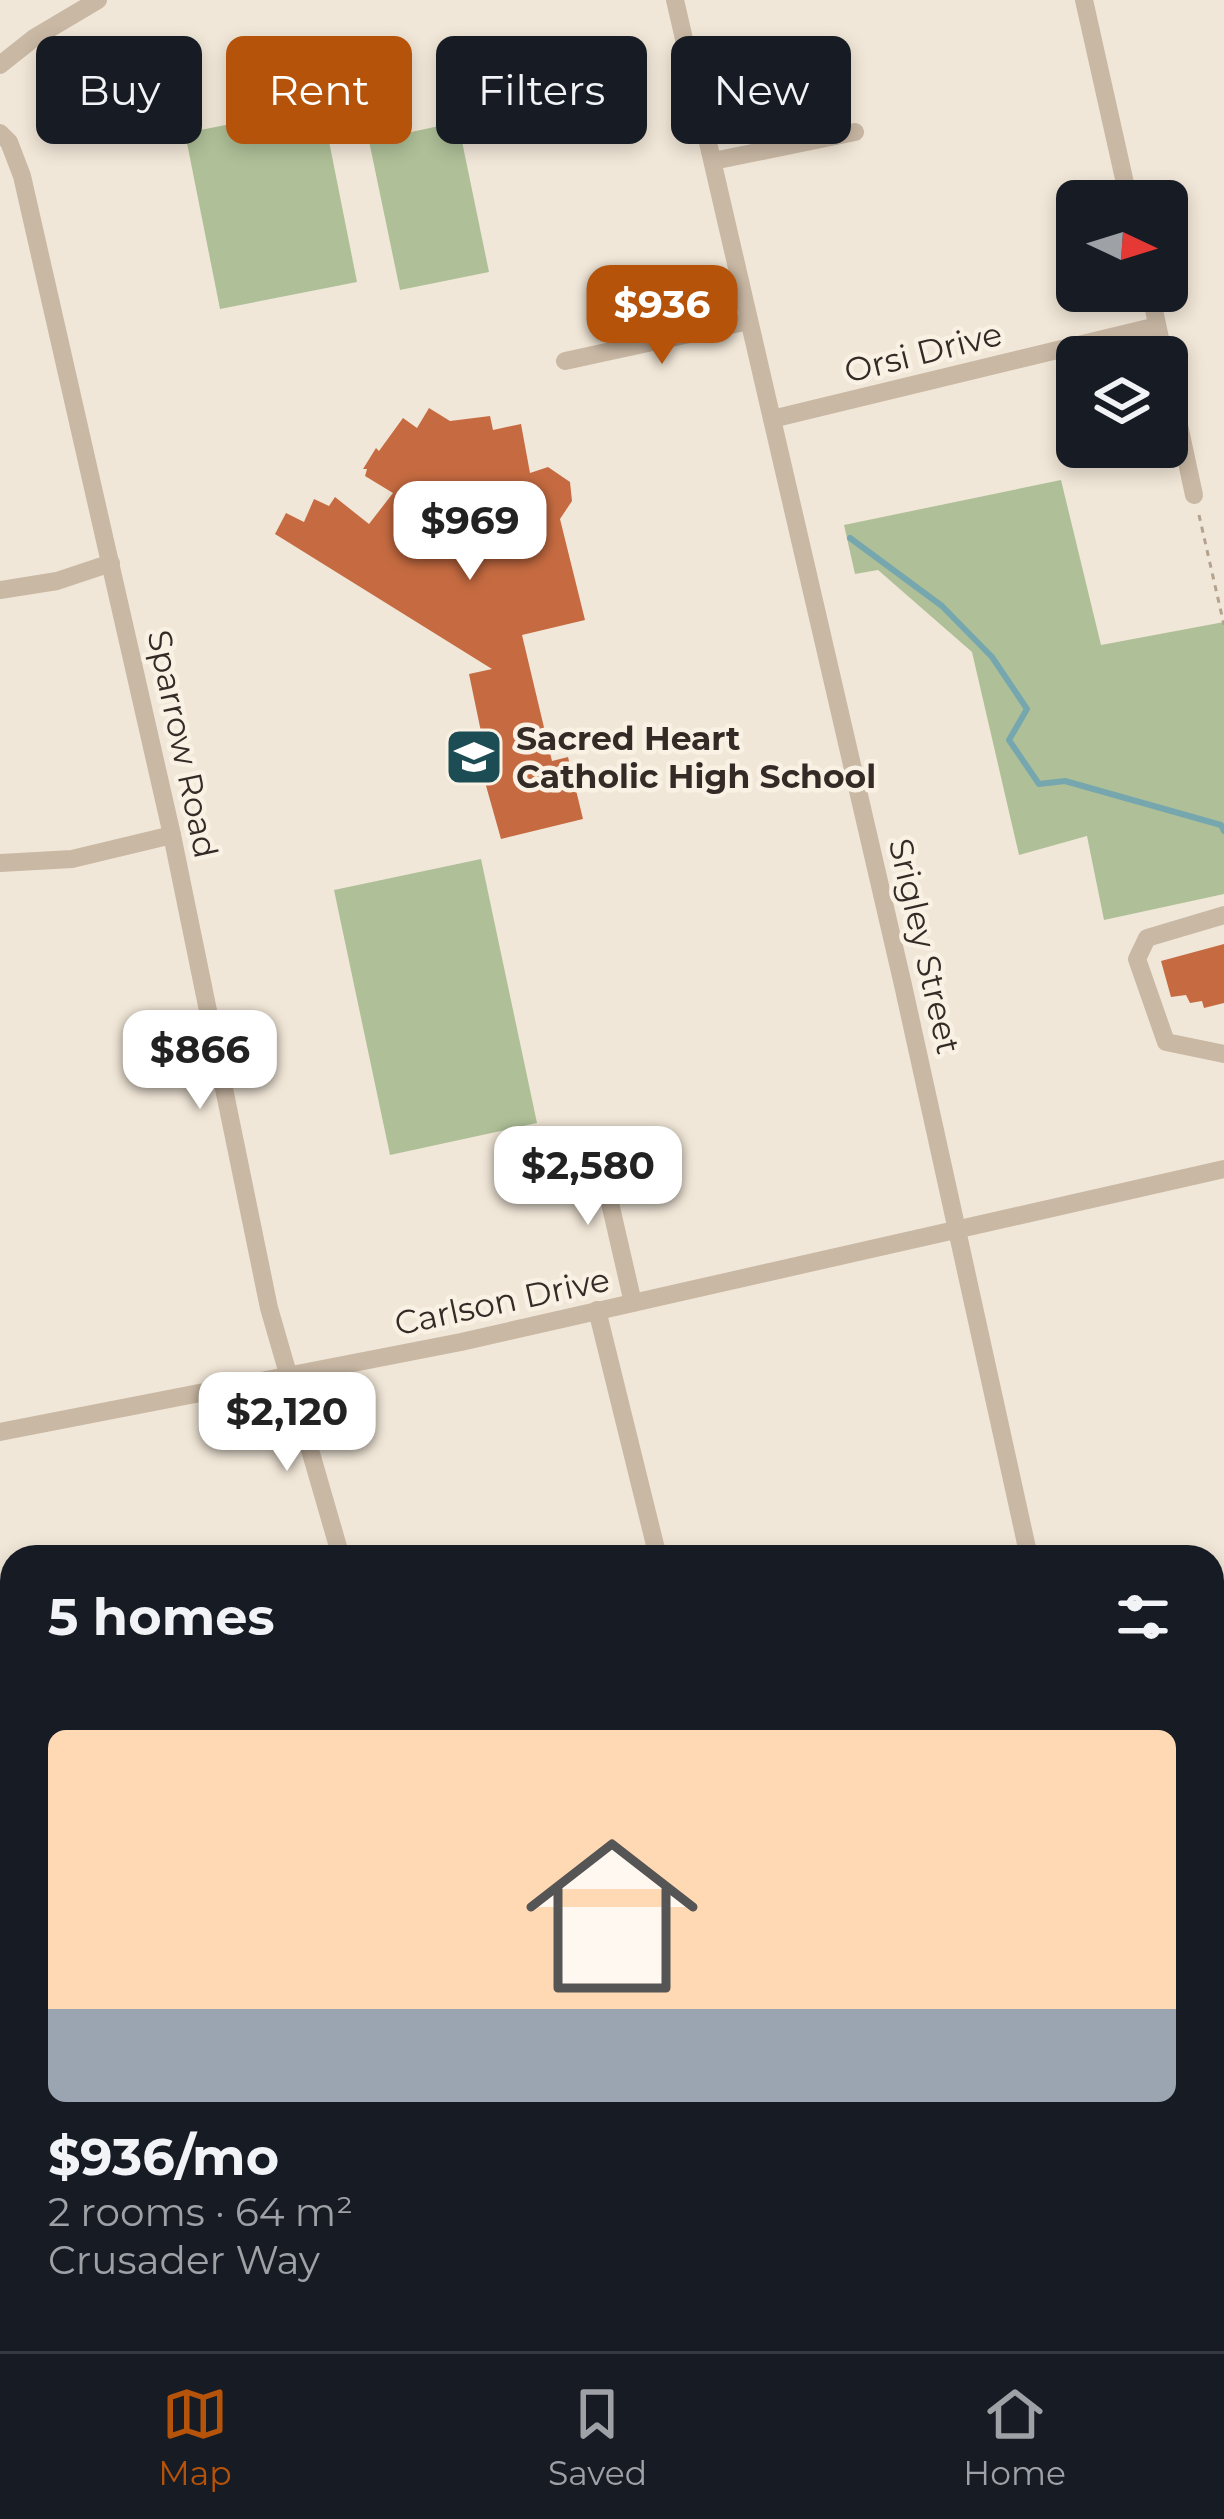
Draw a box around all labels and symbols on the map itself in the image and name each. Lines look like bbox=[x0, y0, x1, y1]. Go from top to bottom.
north arrow bbox=[1056, 180, 1188, 312]
pin: $936 bbox=[591, 265, 733, 367]
street label: Orsi Drive bbox=[840, 313, 1006, 391]
pin: $969 bbox=[399, 481, 541, 583]
street label: Sparrow Road bbox=[139, 626, 227, 862]
place label: Sacred Heart Catholic High School bbox=[516, 718, 876, 796]
school or university icon: Sacred Heart Catholic High School bbox=[443, 726, 505, 788]
street label: Srigley Street bbox=[881, 834, 969, 1058]
pin: $866 bbox=[129, 1010, 271, 1112]
pin: $2,580 bbox=[490, 1126, 686, 1228]
street label: Carlson Drive bbox=[391, 1259, 613, 1343]
pin: $2,120 bbox=[189, 1372, 385, 1474]

